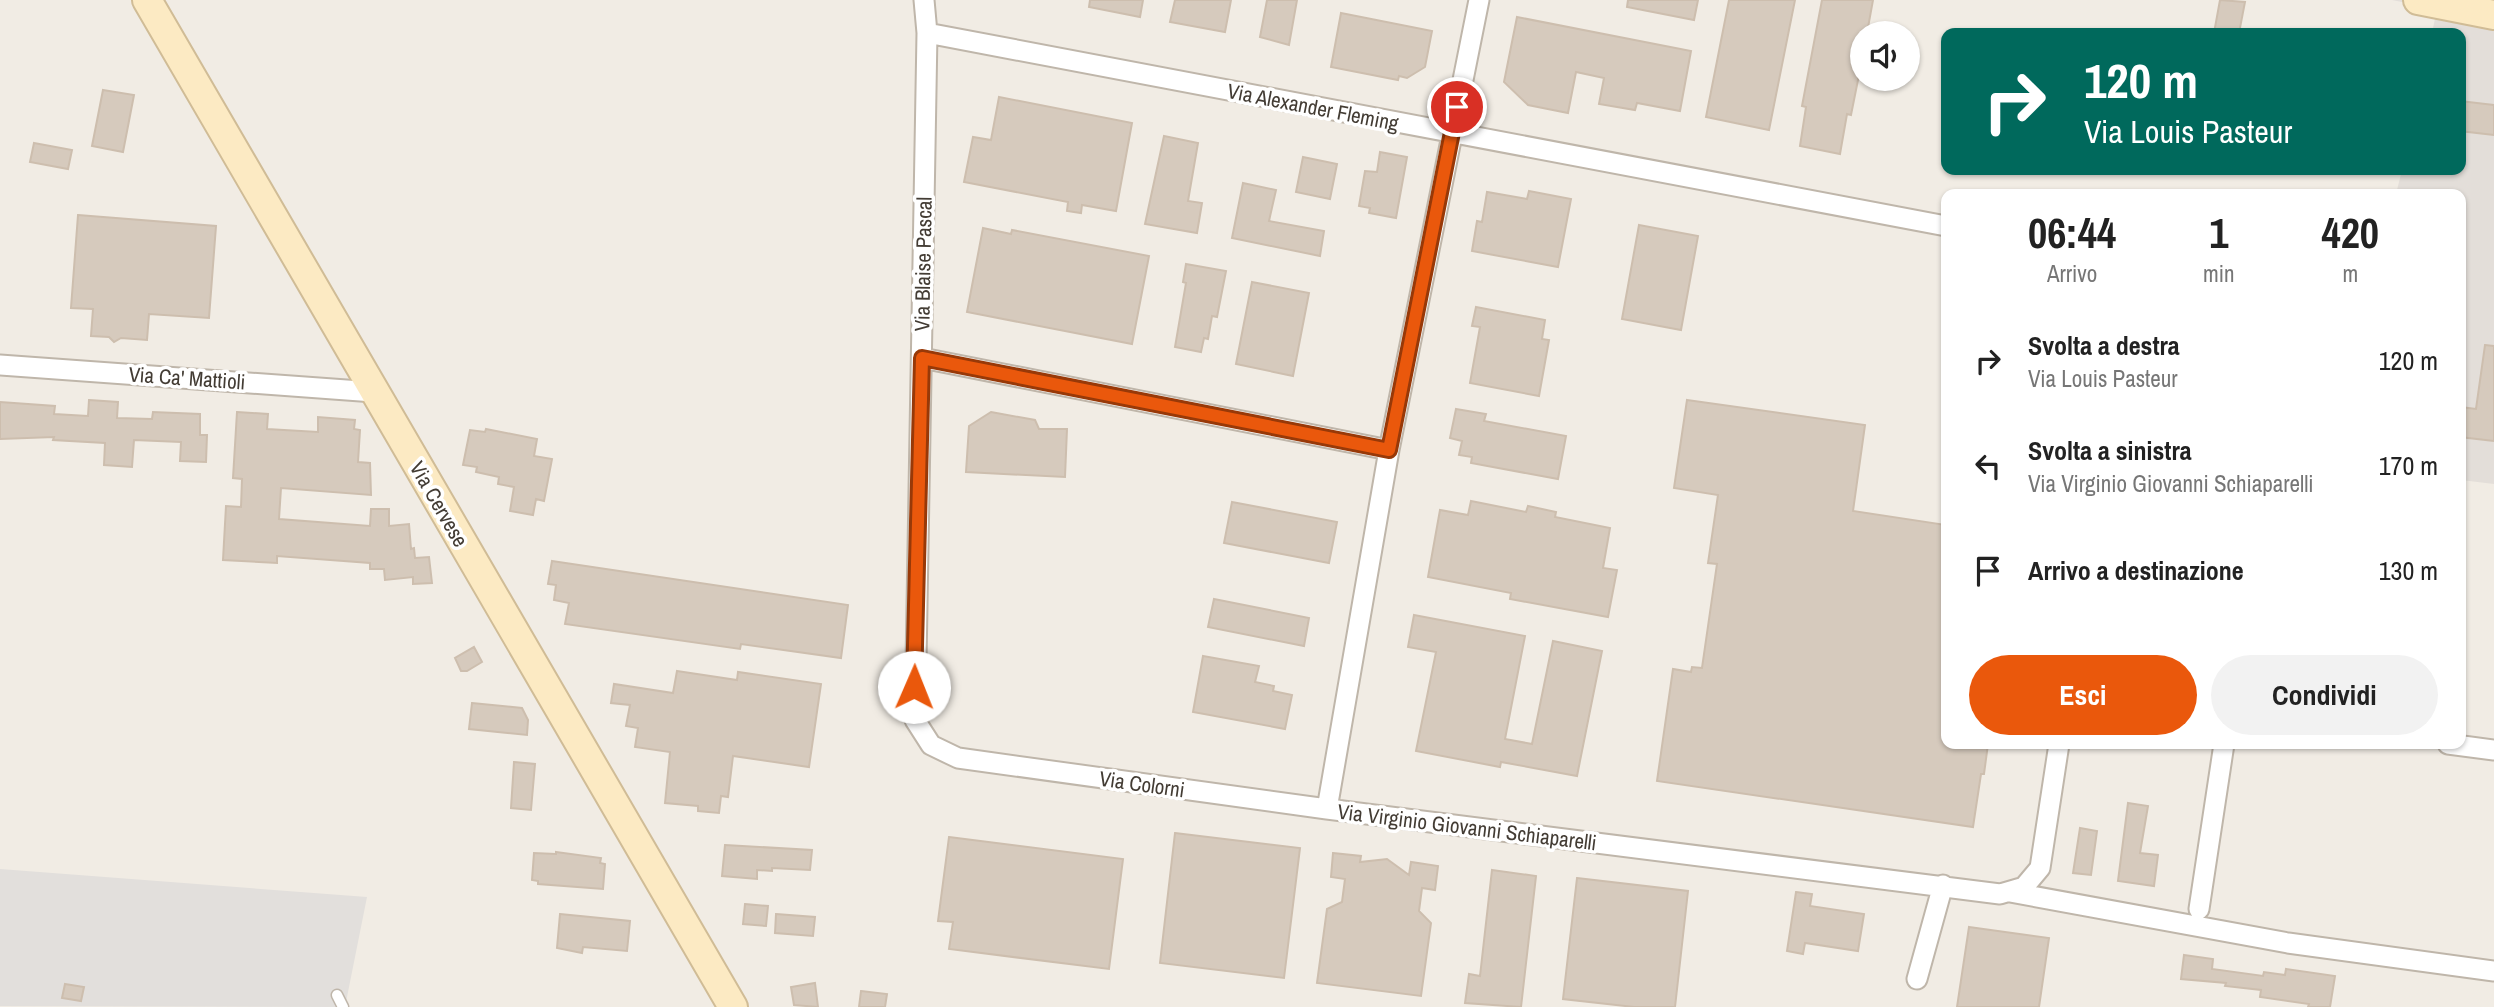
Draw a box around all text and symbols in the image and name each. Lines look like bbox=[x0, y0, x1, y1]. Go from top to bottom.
map controls bbox=[1850, 21, 1920, 91]
button: sound bbox=[1850, 21, 1920, 91]
text: 120 m bbox=[2084, 47, 2198, 113]
icon: right bbox=[1969, 56, 2060, 147]
street label: Via Alexander Fleming bbox=[1225, 76, 1402, 138]
pin bbox=[1427, 77, 1487, 137]
icon: arrive bbox=[1438, 88, 1476, 126]
text: Via Louis Pasteur bbox=[2084, 110, 2292, 153]
street label: Via Blaise Pascal bbox=[907, 196, 939, 332]
text: 06:44 bbox=[2028, 205, 2116, 261]
text: 1 bbox=[2209, 205, 2228, 261]
text: 420 bbox=[2322, 205, 2379, 261]
text: Arrivo bbox=[2047, 258, 2097, 289]
text: min bbox=[2203, 258, 2235, 289]
text: m bbox=[2342, 258, 2358, 289]
text: Svolta a destra bbox=[2028, 328, 2180, 363]
icon: right bbox=[1969, 342, 2007, 380]
text: 120 m bbox=[2379, 343, 2438, 378]
street label: Via Ca' Mattioli bbox=[128, 359, 246, 397]
text: Via Louis Pasteur bbox=[2028, 363, 2178, 394]
text: Svolta a sinistra bbox=[2028, 433, 2192, 468]
icon: left bbox=[1969, 447, 2007, 485]
text: 170 m bbox=[2379, 448, 2438, 483]
street label: Via Cervese bbox=[403, 456, 475, 552]
text: Via Virginio Giovanni Schiaparelli bbox=[2028, 468, 2314, 499]
icon: arrive bbox=[1969, 552, 2007, 590]
text: Arrivo a destinazione bbox=[2028, 553, 2244, 588]
text: 130 m bbox=[2379, 553, 2438, 588]
position arrow bbox=[877, 650, 951, 724]
button: Esci bbox=[1969, 655, 2197, 735]
button: Condividi bbox=[2211, 655, 2438, 735]
street label: Via Colorni bbox=[1097, 764, 1187, 804]
street label: Via Virginio Giovanni Schiaparelli bbox=[1336, 797, 1598, 857]

